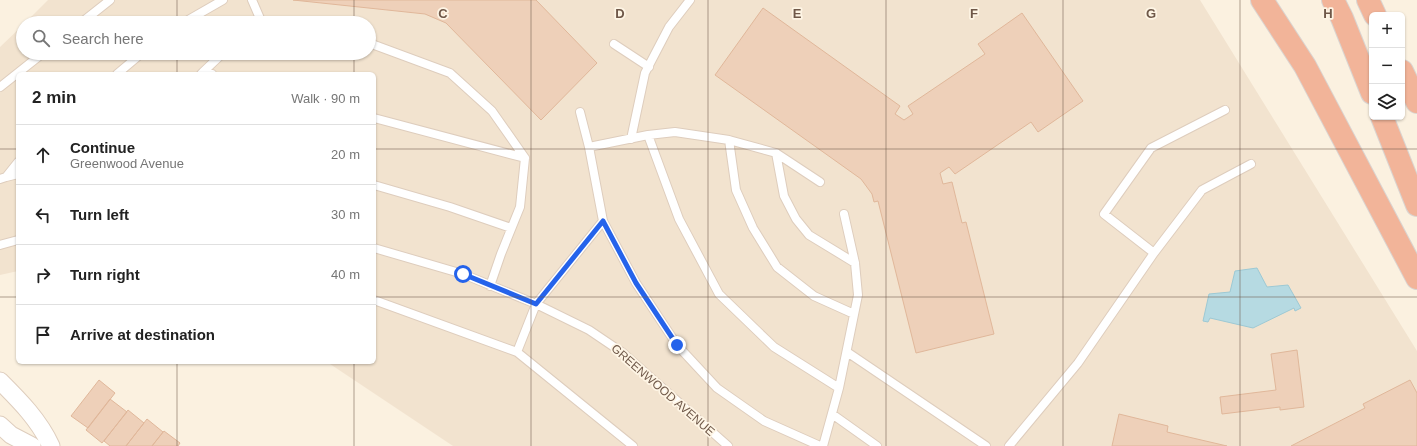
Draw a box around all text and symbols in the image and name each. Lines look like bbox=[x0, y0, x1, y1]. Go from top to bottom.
text: C bbox=[438, 6, 448, 21]
text: D bbox=[615, 6, 625, 21]
text: E bbox=[793, 6, 802, 21]
text: F bbox=[970, 6, 978, 21]
text: G bbox=[1146, 6, 1156, 21]
text: H bbox=[1323, 6, 1333, 21]
map controls bbox=[1369, 12, 1405, 120]
button: + bbox=[1369, 12, 1405, 48]
search box bbox=[16, 16, 376, 60]
icon: search bbox=[30, 27, 52, 49]
text: Search here bbox=[62, 30, 144, 47]
button: − bbox=[1369, 48, 1405, 84]
button: layers bbox=[1369, 84, 1405, 120]
text: 2 min bbox=[32, 88, 76, 107]
text: Walk · 90 m bbox=[291, 91, 360, 106]
text: Continue bbox=[70, 139, 135, 156]
icon: ahead bbox=[32, 144, 54, 166]
text: 20 m bbox=[331, 147, 360, 162]
text: Greenwood Avenue bbox=[70, 156, 184, 171]
icon: left bbox=[32, 204, 54, 226]
text: Turn left bbox=[70, 206, 129, 223]
text: 30 m bbox=[331, 207, 360, 222]
icon: right bbox=[32, 264, 54, 286]
route start bbox=[454, 265, 472, 283]
text: Turn right bbox=[70, 266, 140, 283]
text: 40 m bbox=[331, 267, 360, 282]
icon: arrive bbox=[32, 324, 54, 346]
text: Arrive at destination bbox=[70, 326, 215, 343]
route end bbox=[668, 336, 686, 354]
street label: GREENWOOD AVENUE bbox=[608, 341, 718, 439]

